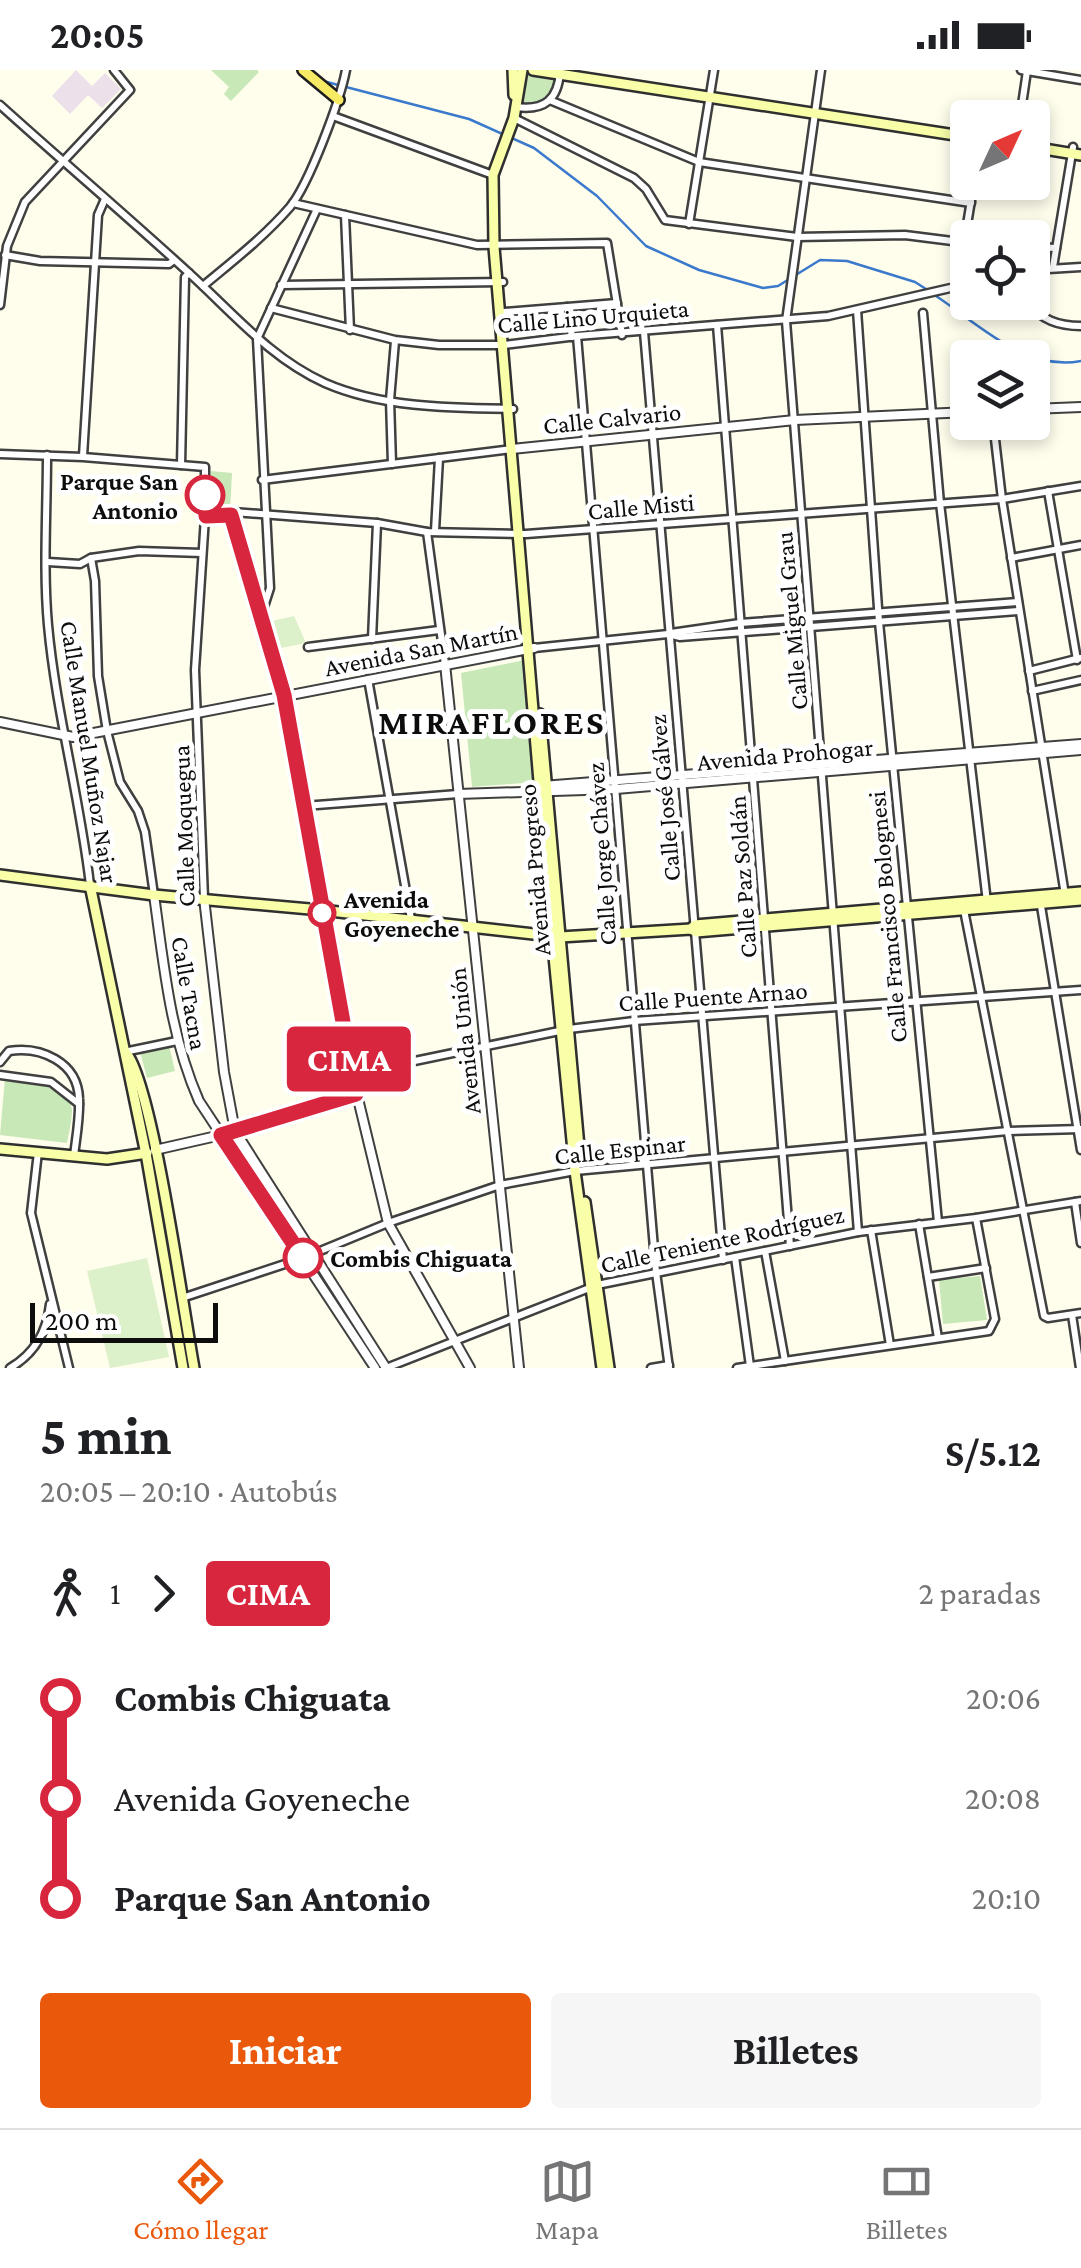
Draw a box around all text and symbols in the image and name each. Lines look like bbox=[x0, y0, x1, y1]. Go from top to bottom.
text: 20:05 bbox=[50, 14, 145, 56]
north arrow bbox=[950, 100, 1050, 200]
map controls bbox=[950, 100, 1050, 440]
button: locate bbox=[950, 220, 1050, 320]
street label: Calle Lino Urquieta bbox=[496, 295, 691, 339]
button: layers bbox=[950, 340, 1050, 440]
street label: Calle Calvario bbox=[542, 398, 682, 439]
place label: Parque San Antonio bbox=[60, 468, 179, 524]
marker: Parque San Antonio bbox=[186, 476, 224, 514]
street label: Calle Misti bbox=[587, 488, 695, 525]
street label: Calle Miguel Grau bbox=[770, 531, 814, 711]
street label: Avenida San Martín bbox=[322, 618, 520, 681]
street label: Calle Manuel Muñoz Najar bbox=[54, 619, 124, 886]
district label: MIRAFLORES bbox=[378, 703, 606, 742]
street label: Calle José Gálvez bbox=[644, 713, 686, 882]
street label: Avenida Prohogar bbox=[696, 733, 875, 777]
street label: Calle Moquegua bbox=[167, 744, 201, 907]
street label: Calle Jorge Chávez bbox=[582, 761, 622, 946]
street label: Avenida Progreso bbox=[514, 783, 556, 957]
street label: Calle Francisco Bolognesi bbox=[863, 790, 913, 1044]
street label: Calle Paz Soldán bbox=[723, 795, 762, 959]
place label: Avenida Goyeneche bbox=[343, 886, 459, 942]
marker: Avenida Goyeneche bbox=[309, 900, 335, 926]
street label: Calle Tacna bbox=[166, 934, 213, 1052]
street label: Avenida Unión bbox=[443, 966, 486, 1116]
street label: Calle Puente Arnao bbox=[618, 976, 809, 1017]
line badge: CIMA bbox=[279, 1026, 419, 1092]
text: CIMA bbox=[307, 1040, 391, 1079]
street label: Calle Espinar bbox=[553, 1129, 687, 1171]
street label: Calle Teniente Rodríguez bbox=[598, 1200, 847, 1279]
marker: Combis Chiguata bbox=[284, 1239, 322, 1277]
place label: Combis Chiguata bbox=[330, 1245, 513, 1272]
scale bar bbox=[30, 1298, 218, 1342]
text: 200 m bbox=[45, 1305, 118, 1336]
text: 5 min bbox=[40, 1405, 172, 1466]
text: S/5.12 bbox=[945, 1432, 1041, 1474]
text: 20:05 – 20:10 · Autobús bbox=[40, 1473, 338, 1509]
icon: walk bbox=[40, 1566, 95, 1621]
icon: forward bbox=[136, 1566, 191, 1621]
text: CIMA bbox=[226, 1574, 310, 1613]
text: 1 bbox=[110, 1575, 121, 1611]
text: 2 paradas bbox=[918, 1575, 1041, 1611]
text: Combis Chiguata bbox=[114, 1677, 391, 1719]
text: 20:06 bbox=[966, 1680, 1041, 1716]
text: Avenida Goyeneche bbox=[114, 1777, 410, 1819]
text: 20:08 bbox=[965, 1780, 1041, 1816]
text: Parque San Antonio bbox=[114, 1877, 431, 1919]
text: 20:10 bbox=[972, 1880, 1041, 1916]
button: Iniciar bbox=[40, 1993, 531, 2108]
button: Billetes bbox=[551, 1993, 1041, 2108]
tab: Cómo llegar bbox=[133, 2154, 269, 2245]
tab: Mapa bbox=[535, 2154, 599, 2245]
tab: Billetes bbox=[866, 2154, 948, 2245]

